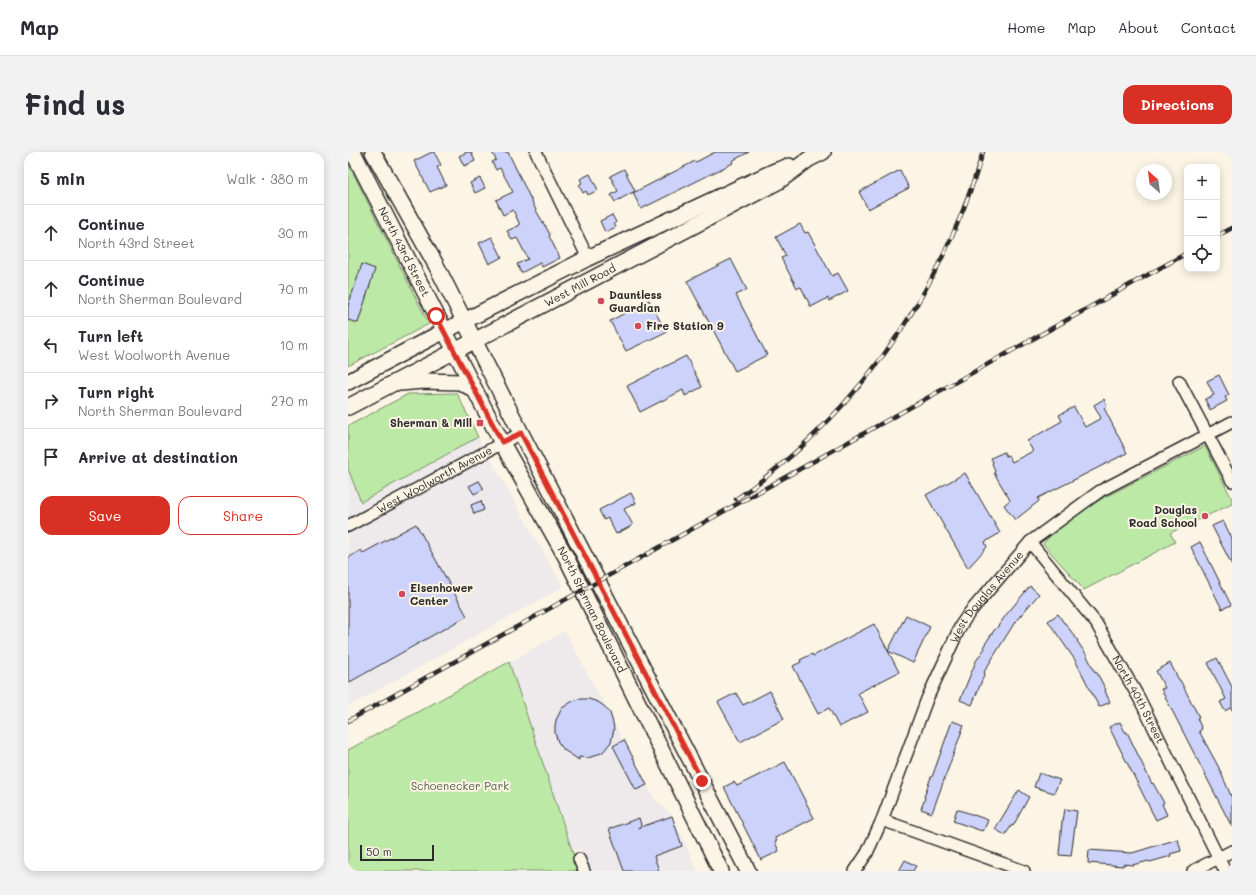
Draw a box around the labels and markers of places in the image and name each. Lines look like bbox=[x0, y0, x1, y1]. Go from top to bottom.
place label: Dauntless Guardian bbox=[609, 287, 662, 315]
marker: Dauntless Guardian bbox=[596, 296, 606, 306]
place label: Fire Station 9 bbox=[646, 318, 724, 333]
marker: Fire Station 9 bbox=[633, 321, 643, 331]
place label: Sherman & Mill bbox=[390, 415, 472, 430]
marker: Sherman & Mill bbox=[475, 418, 485, 428]
place label: Douglas Road School bbox=[1129, 502, 1197, 530]
marker: Douglas Road School bbox=[1200, 511, 1210, 521]
place label: Eisenhower Center bbox=[410, 580, 473, 608]
marker: Eisenhower Center bbox=[397, 589, 407, 599]

